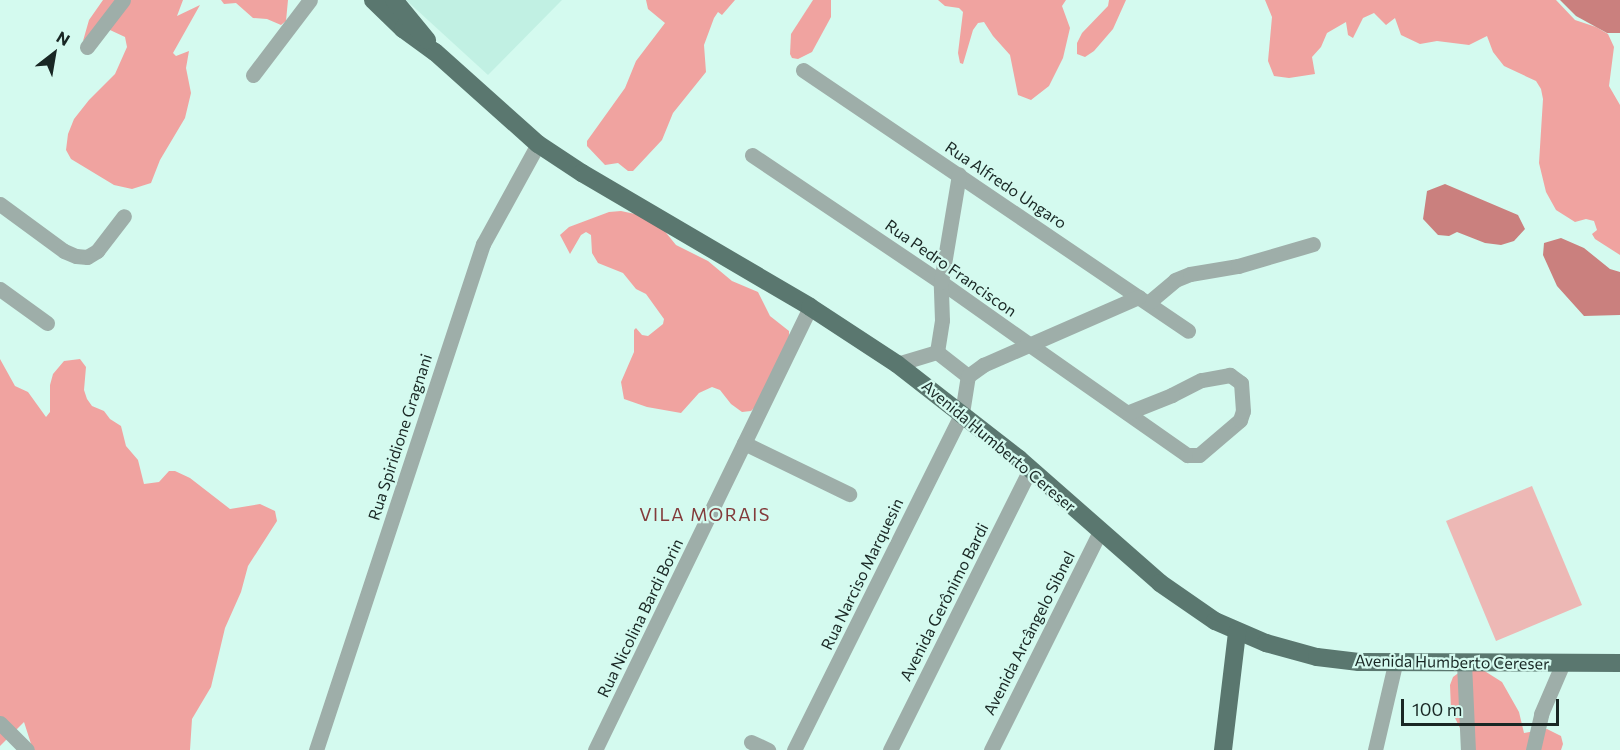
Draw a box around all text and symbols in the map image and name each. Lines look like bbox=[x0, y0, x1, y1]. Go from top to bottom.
north arrow bbox=[24, 24, 84, 84]
text: N bbox=[53, 27, 74, 49]
street label: Rua Alfredo Ungaro bbox=[942, 137, 1070, 233]
street label: Rua Pedro Franciscon bbox=[882, 215, 1020, 321]
street label: Rua Spiridione Gragnani bbox=[364, 351, 436, 523]
street label: Avenida Humberto Cereser bbox=[918, 376, 1080, 516]
street label: Rua Narciso Marquesin bbox=[817, 495, 907, 653]
district label: VILA MORAIS bbox=[639, 503, 771, 525]
street label: Avenida Gerônimo Bardi bbox=[896, 520, 992, 684]
street label: Rua Nicolina Bardi Borin bbox=[593, 536, 687, 700]
street label: Avenida Arcângelo Sibnel bbox=[979, 548, 1079, 718]
street label: Avenida Humberto Cereser bbox=[1354, 651, 1550, 673]
scale bar bbox=[1404, 687, 1562, 725]
text: 100 m bbox=[1412, 698, 1462, 720]

